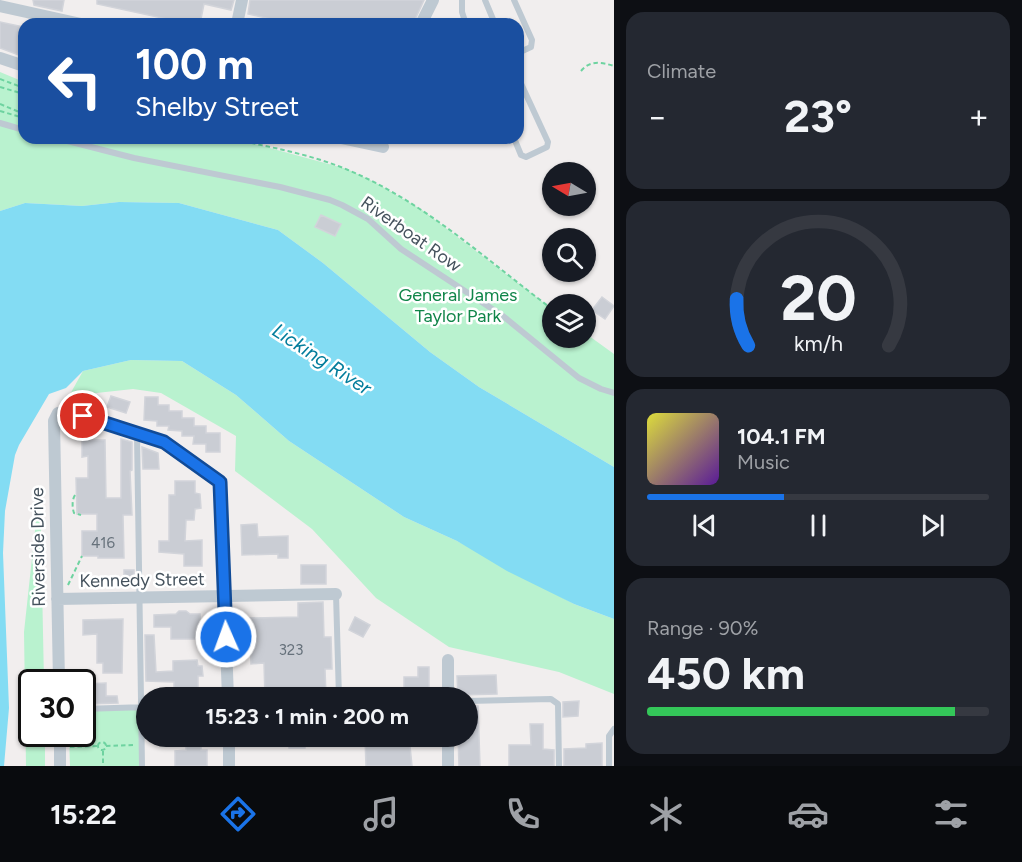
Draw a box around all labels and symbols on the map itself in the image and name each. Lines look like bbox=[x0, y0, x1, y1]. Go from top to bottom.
north arrow bbox=[542, 162, 596, 216]
street label: Riverboat Row bbox=[357, 191, 465, 277]
park label: General James Taylor Park bbox=[398, 284, 518, 327]
water label: Licking River bbox=[268, 318, 377, 401]
pin bbox=[57, 390, 108, 441]
street label: Riverside Drive bbox=[26, 487, 50, 607]
house number: 416 bbox=[91, 534, 116, 552]
street label: Kennedy Street bbox=[79, 568, 205, 592]
position arrow bbox=[194, 605, 258, 669]
house number: 323 bbox=[279, 641, 303, 659]
speed limit sign: 30 bbox=[18, 669, 96, 747]

